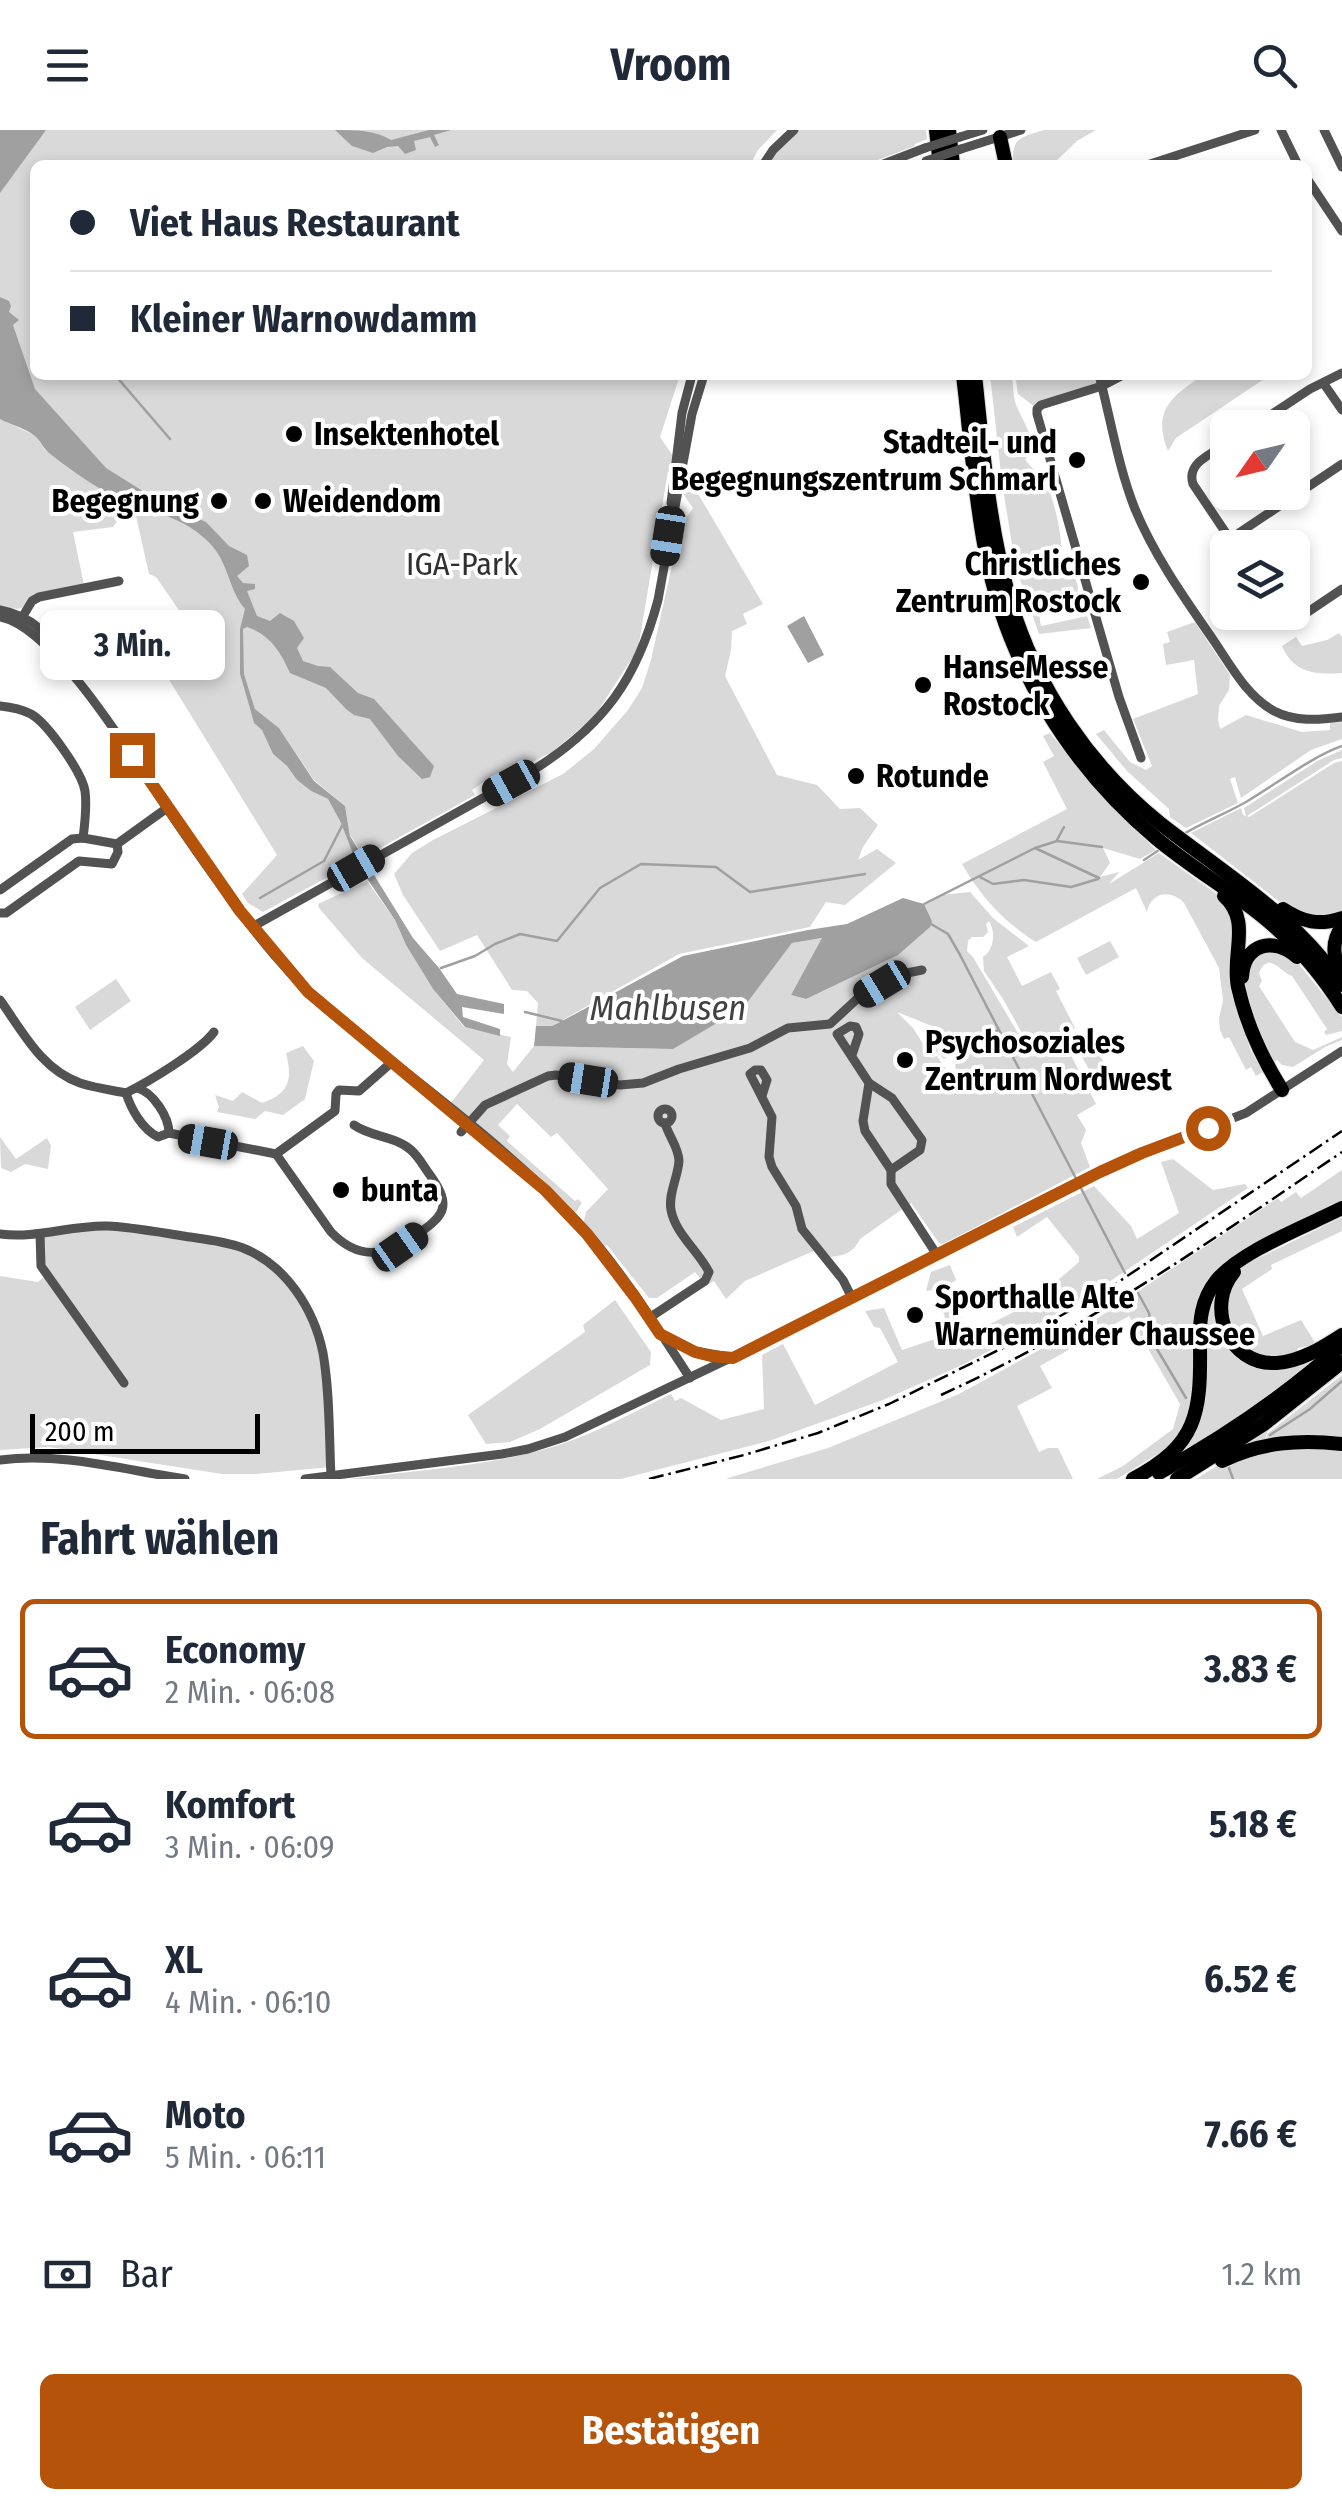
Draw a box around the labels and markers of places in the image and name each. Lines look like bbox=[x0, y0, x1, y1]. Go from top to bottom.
place label: Insektenhotel bbox=[314, 415, 499, 453]
marker: Insektenhotel bbox=[283, 423, 305, 445]
place label: Stadteil- und Begegnungszentrum Schmarl bbox=[671, 423, 1057, 498]
marker: Stadteil- und Begegnungszentrum Schmarl bbox=[1066, 449, 1088, 471]
place label: Begegnung bbox=[52, 482, 199, 520]
place label: Weidendom bbox=[283, 482, 441, 520]
marker: Begegnung bbox=[208, 490, 230, 512]
marker: Weidendom bbox=[252, 490, 274, 512]
place label: Christliches Zentrum Rostock bbox=[896, 545, 1122, 620]
marker: Christliches Zentrum Rostock bbox=[1130, 571, 1152, 593]
place label: HanseMesse Rostock bbox=[943, 648, 1108, 723]
marker: HanseMesse Rostock bbox=[912, 674, 934, 696]
place label: Rotunde bbox=[876, 757, 989, 795]
marker: Rotunde bbox=[845, 765, 867, 787]
place label: Psychosoziales Zentrum Nordwest bbox=[925, 1023, 1172, 1098]
marker: Psychosoziales Zentrum Nordwest bbox=[894, 1049, 916, 1071]
place label: bunta bbox=[361, 1171, 439, 1209]
marker: bunta bbox=[330, 1179, 352, 1201]
place label: Sporthalle Alte Warnemünder Chaussee bbox=[935, 1278, 1255, 1353]
marker: Sporthalle Alte Warnemünder Chaussee bbox=[904, 1304, 926, 1326]

